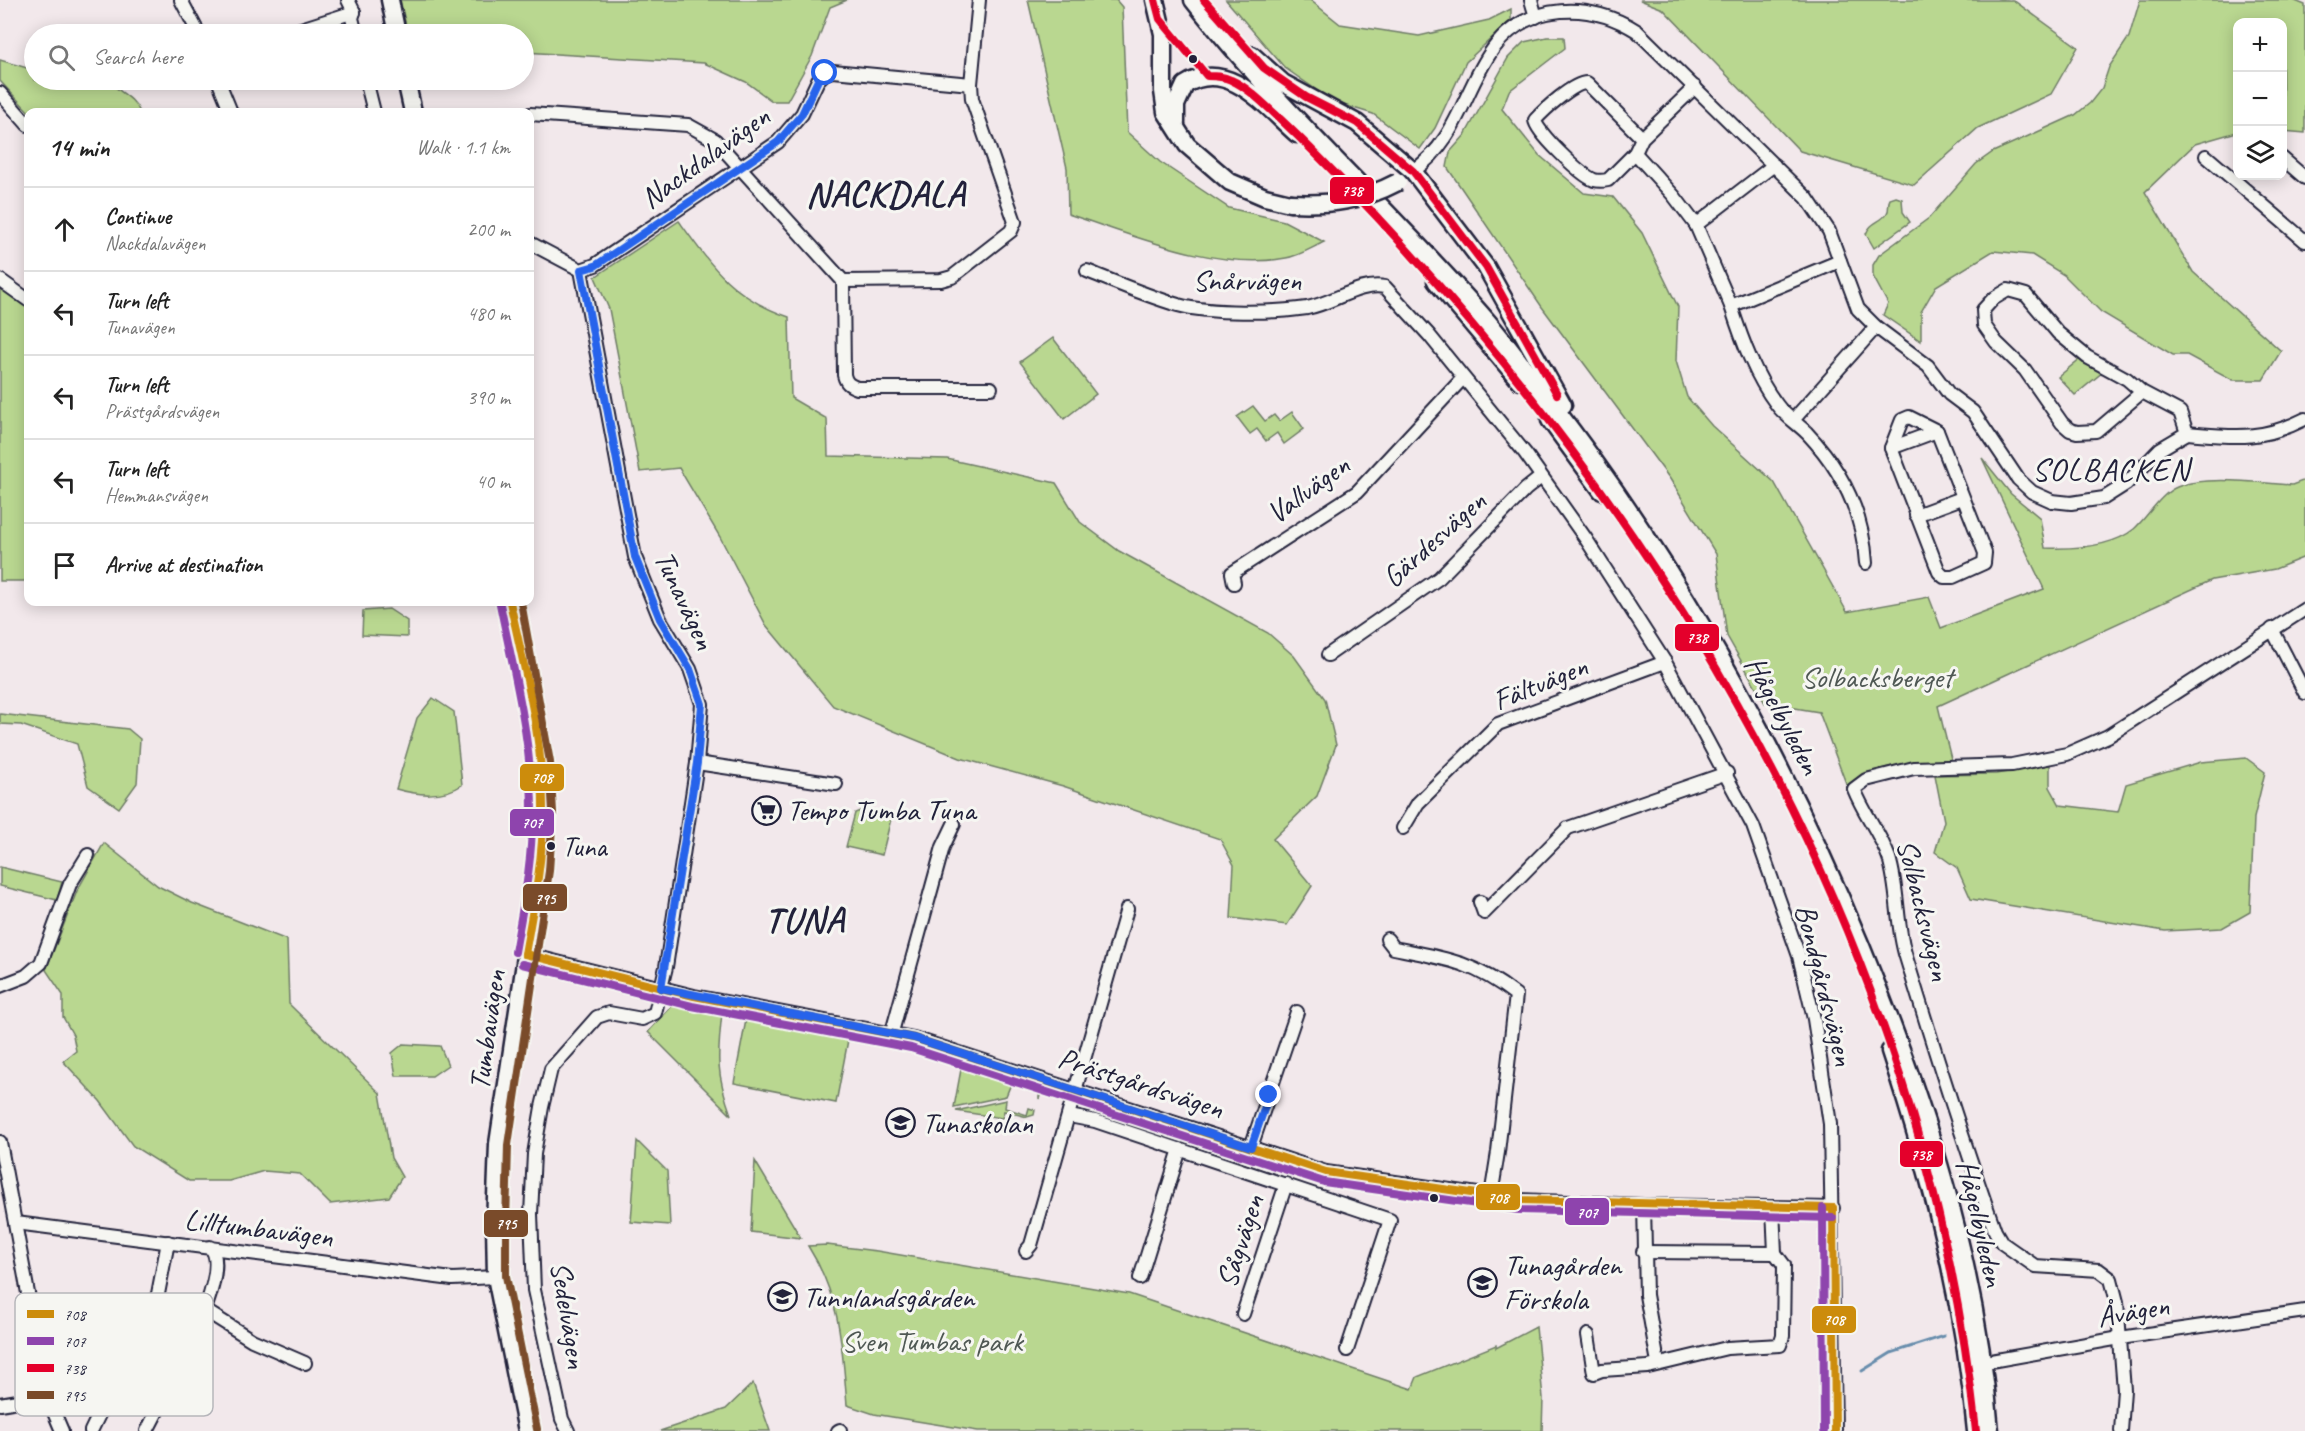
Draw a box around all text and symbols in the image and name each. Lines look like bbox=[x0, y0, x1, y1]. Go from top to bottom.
map controls bbox=[2233, 18, 2287, 180]
button: + bbox=[2233, 18, 2287, 72]
search box bbox=[24, 24, 534, 90]
icon: search bbox=[45, 41, 78, 74]
text: Search here bbox=[93, 43, 183, 71]
unlabelled marker bbox=[1187, 53, 1199, 65]
route start bbox=[811, 59, 837, 85]
button: − bbox=[2233, 72, 2287, 126]
street label: Nackdalavägen bbox=[633, 97, 778, 217]
button: layers bbox=[2233, 126, 2287, 180]
text: 14 min bbox=[48, 131, 110, 164]
text: Walk · 1.1 km bbox=[416, 135, 510, 160]
district label: NACKDALA bbox=[806, 171, 967, 217]
line badge: 738 bbox=[1329, 176, 1375, 205]
text: 738 bbox=[1341, 181, 1365, 201]
text: Continue bbox=[105, 203, 171, 231]
icon: ahead bbox=[48, 213, 81, 246]
text: 200 m bbox=[467, 217, 510, 242]
text: Nackdalavägen bbox=[105, 231, 206, 256]
street label: Snårvägen bbox=[1193, 261, 1302, 299]
text: Turn left bbox=[105, 287, 169, 315]
icon: left bbox=[48, 297, 81, 330]
text: 480 m bbox=[467, 301, 510, 326]
text: Tunavägen bbox=[105, 315, 175, 340]
text: Turn left bbox=[105, 371, 169, 399]
icon: left bbox=[48, 381, 81, 414]
text: 390 m bbox=[467, 385, 510, 410]
text: Prästgårdsvägen bbox=[105, 399, 219, 424]
street label: Vallvägen bbox=[1259, 446, 1357, 532]
district label: SOLBACKEN bbox=[2032, 449, 2193, 490]
text: Turn left bbox=[105, 455, 169, 483]
icon: left bbox=[48, 465, 81, 498]
text: 40 m bbox=[476, 469, 510, 494]
street label: Gärdesvägen bbox=[1374, 482, 1494, 596]
text: Hemmansvägen bbox=[105, 483, 208, 508]
street label: Tunavägen bbox=[646, 545, 725, 656]
icon: arrive bbox=[48, 549, 81, 582]
text: Arrive at destination bbox=[105, 551, 262, 579]
line badge: 738 bbox=[1674, 623, 1720, 652]
text: 738 bbox=[1686, 628, 1710, 648]
street label: Fältvägen bbox=[1487, 647, 1593, 719]
street label: Hågelbyleden bbox=[1736, 649, 1831, 782]
park label: Solbacksberget bbox=[1801, 658, 1957, 696]
line badge: 708 bbox=[519, 763, 565, 792]
text: 708 bbox=[531, 768, 555, 788]
place label: Tempo Tumba Tuna bbox=[787, 791, 978, 829]
supermarket icon: Tempo Tumba Tuna bbox=[750, 794, 782, 826]
line badge: 707 bbox=[509, 808, 555, 837]
text: 707 bbox=[521, 813, 545, 833]
place label: Tuna bbox=[562, 829, 608, 864]
street label: Solbacksvägen bbox=[1888, 835, 1960, 985]
marker: Tuna bbox=[545, 840, 557, 852]
line badge: 795 bbox=[522, 883, 568, 912]
text: 795 bbox=[534, 889, 558, 909]
district label: TUNA bbox=[765, 897, 846, 943]
street label: Bondgårdsvägen bbox=[1787, 900, 1864, 1070]
street label: Tumbavägen bbox=[460, 967, 514, 1093]
street label: Prästgårdsvägen bbox=[1054, 1038, 1229, 1128]
route end bbox=[1255, 1081, 1281, 1107]
place label: Tunaskolan bbox=[922, 1104, 1034, 1142]
school or university icon: Tunaskolan bbox=[885, 1107, 917, 1139]
line badge: 738 bbox=[1899, 1140, 1944, 1168]
text: 738 bbox=[1910, 1145, 1934, 1165]
street label: Hågelbyleden bbox=[1948, 1156, 2014, 1291]
line badge: 708 bbox=[1475, 1183, 1521, 1211]
text: 708 bbox=[1487, 1188, 1511, 1208]
street label: Sågvägen bbox=[1207, 1189, 1273, 1292]
unlabelled marker bbox=[1428, 1192, 1440, 1204]
line badge: 707 bbox=[1564, 1197, 1610, 1226]
street label: Lilltumbavägen bbox=[183, 1200, 336, 1256]
text: 707 bbox=[1576, 1203, 1600, 1223]
line badge: 795 bbox=[483, 1209, 529, 1238]
text: 795 bbox=[495, 1214, 519, 1234]
place label: Tunagården Förskola bbox=[1504, 1246, 1623, 1318]
street label: Sedelvägen bbox=[542, 1259, 596, 1371]
school or university icon: Tunagården Förskola bbox=[1467, 1266, 1499, 1298]
place label: Tunnlandsgården bbox=[803, 1278, 976, 1316]
school or university icon: Tunnlandsgården bbox=[766, 1281, 798, 1313]
street label: Åvägen bbox=[2094, 1286, 2172, 1336]
legend bbox=[15, 1293, 213, 1416]
text: 708 bbox=[64, 1305, 87, 1325]
line badge: 708 bbox=[1811, 1305, 1857, 1334]
text: 708 bbox=[1823, 1310, 1847, 1330]
park label: Sven Tumbas park bbox=[841, 1322, 1025, 1360]
text: 707 bbox=[64, 1332, 86, 1352]
text: 738 bbox=[64, 1359, 87, 1379]
text: 795 bbox=[64, 1386, 86, 1406]

